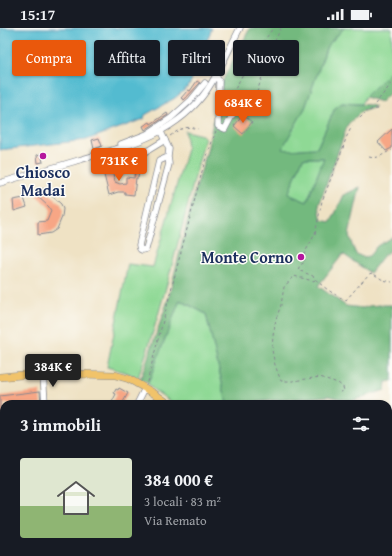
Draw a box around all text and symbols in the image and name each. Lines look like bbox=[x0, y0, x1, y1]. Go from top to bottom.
text: 15:17 bbox=[20, 4, 55, 25]
chip: Compra bbox=[12, 40, 86, 76]
chip: Affitta bbox=[94, 40, 160, 76]
chip: Filtri bbox=[168, 40, 225, 76]
chip: Nuovo bbox=[233, 40, 299, 76]
pin: 684K € bbox=[210, 90, 276, 124]
text: 684K € bbox=[224, 93, 262, 112]
pin: 731K € bbox=[86, 148, 152, 182]
marker: Chiosco Madai bbox=[38, 151, 48, 161]
text: 731K € bbox=[100, 151, 138, 170]
place label: Chiosco Madai bbox=[16, 160, 71, 202]
place label: Monte Corno bbox=[201, 245, 293, 269]
marker: Monte Corno bbox=[296, 252, 306, 262]
pin: 384K € bbox=[20, 354, 86, 388]
text: 384K € bbox=[34, 357, 72, 376]
text: 3 immobili bbox=[20, 412, 101, 437]
icon: filters bbox=[350, 413, 372, 435]
text: 384 000 € bbox=[144, 467, 213, 492]
icon: home bbox=[52, 474, 100, 522]
text: 3 locali · 83 m² bbox=[144, 492, 221, 511]
text: Via Remato bbox=[144, 511, 207, 530]

